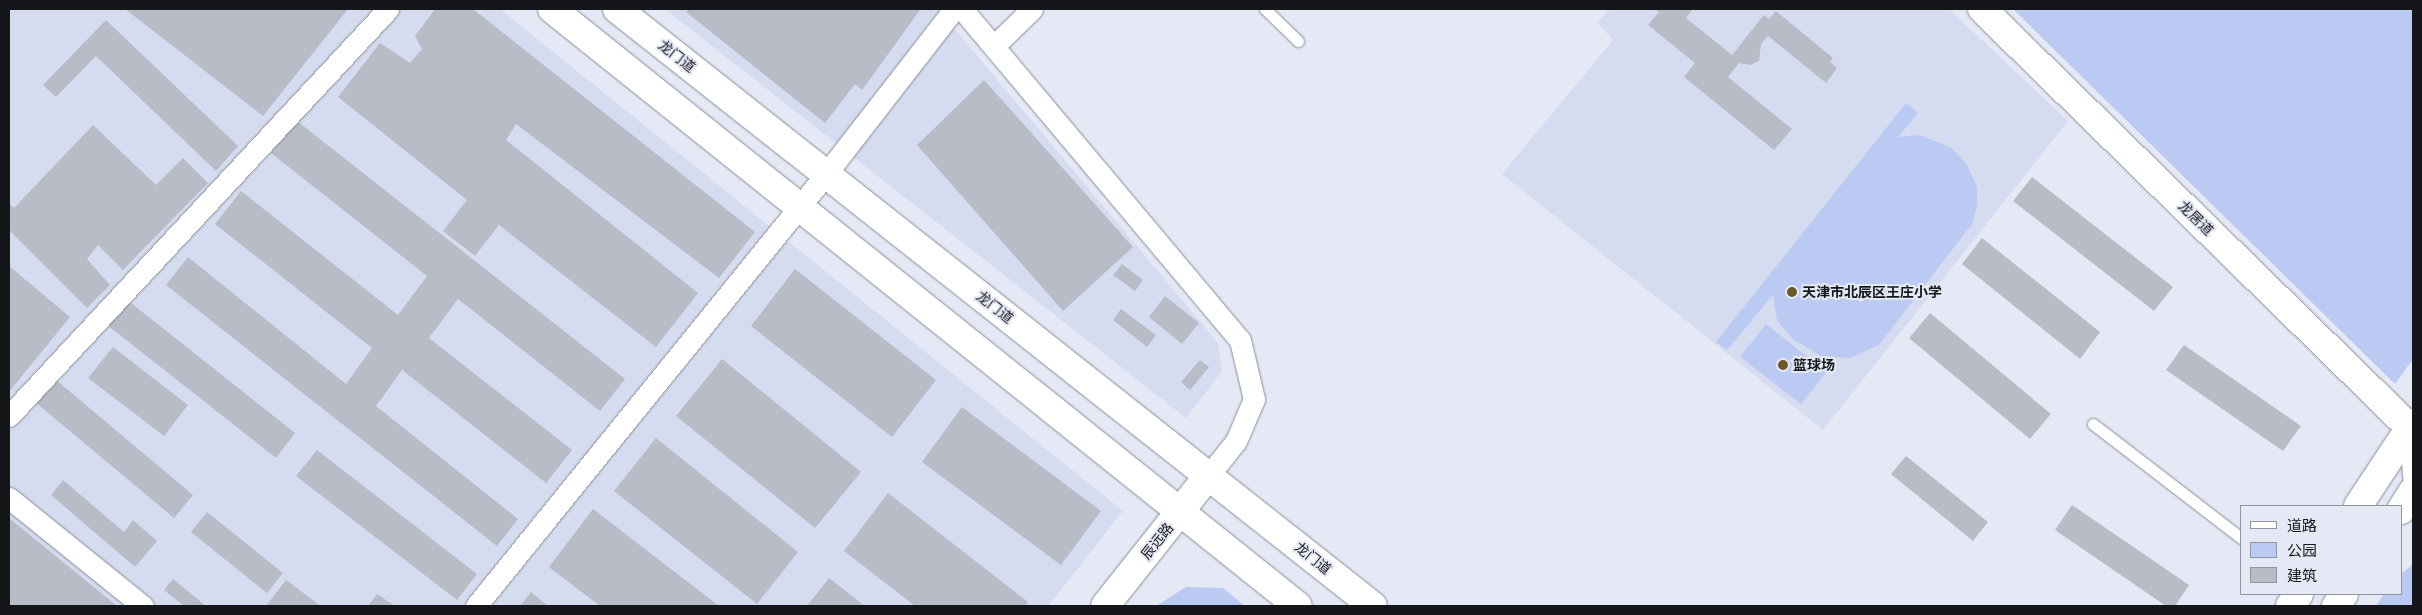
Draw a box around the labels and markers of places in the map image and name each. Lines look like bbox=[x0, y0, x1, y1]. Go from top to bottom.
place label: 天津市北辰区王庄小学 bbox=[1802, 284, 1942, 300]
marker: 天津市北辰区王庄小学 bbox=[1786, 286, 1798, 298]
place label: 篮球场 bbox=[1793, 357, 1835, 373]
marker: 篮球场 bbox=[1777, 359, 1789, 371]

